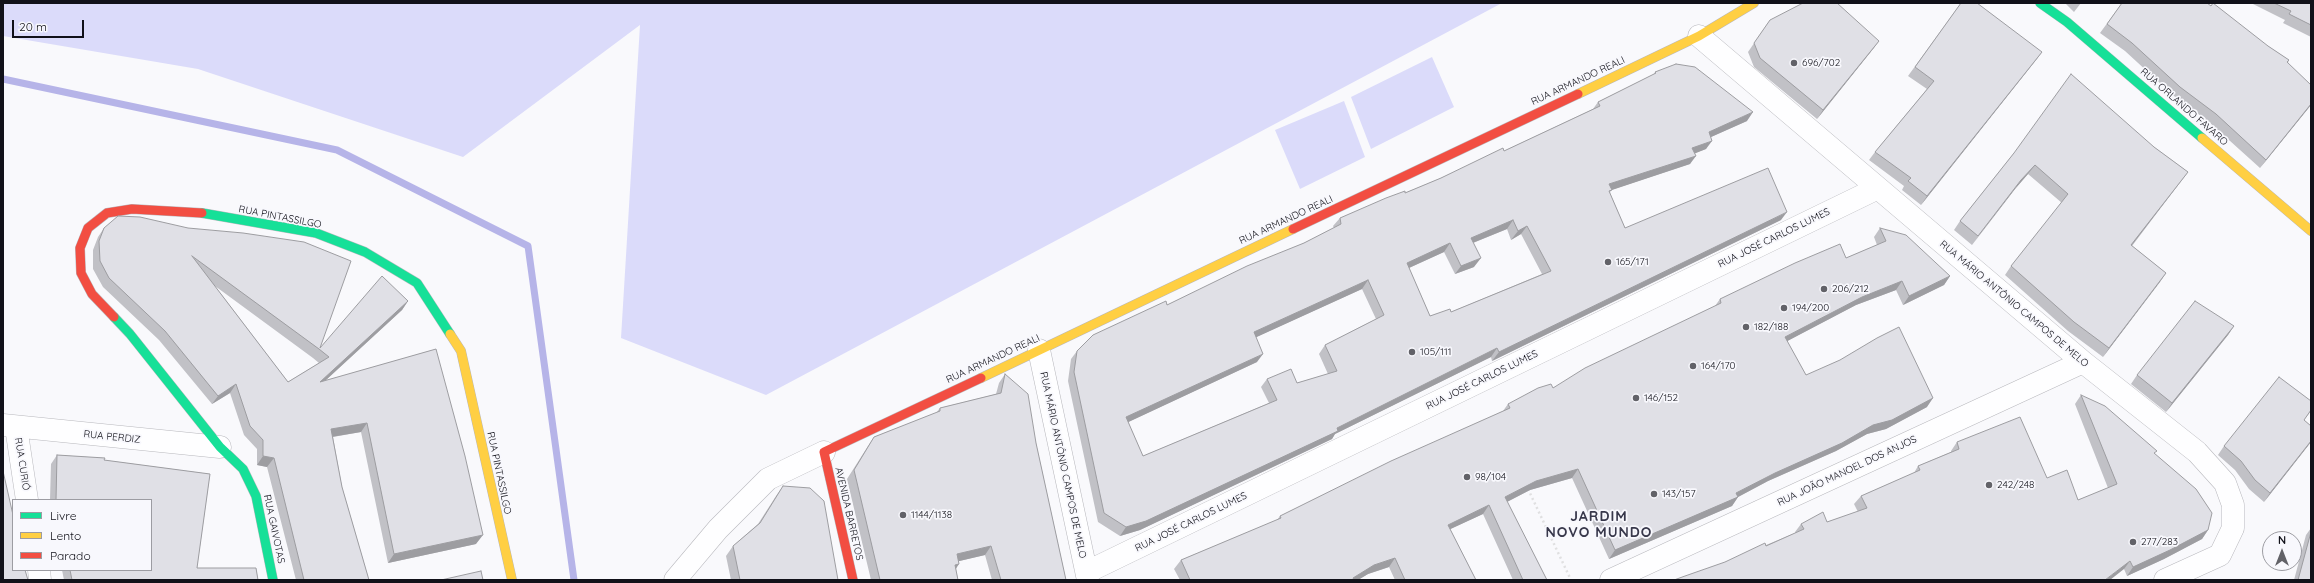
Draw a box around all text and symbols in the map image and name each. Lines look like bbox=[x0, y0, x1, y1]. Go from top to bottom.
scale bar bbox=[14, 12, 86, 38]
text: 20 m bbox=[19, 19, 47, 34]
street label: RUA ARMANDO REALI bbox=[1529, 54, 1627, 108]
place label: 696/702 bbox=[1802, 57, 1840, 69]
marker: 696/702 bbox=[1789, 58, 1799, 68]
street label: RUA ORLANDO FAVARO bbox=[2138, 66, 2230, 148]
street label: RUA ARMANDO REALI bbox=[1237, 193, 1335, 247]
street label: RUA PINTASSILGO bbox=[238, 203, 322, 231]
street label: RUA JOSÉ CARLOS LUMES bbox=[1716, 206, 1832, 270]
street label: RUA MÁRIO ANTÔNIO CAMPOS DE MELO bbox=[1937, 238, 2091, 370]
place label: 165/171 bbox=[1616, 256, 1649, 268]
marker: 165/171 bbox=[1603, 257, 1613, 267]
place label: 206/212 bbox=[1832, 283, 1869, 295]
marker: 206/212 bbox=[1819, 284, 1829, 294]
place label: 194/200 bbox=[1792, 302, 1829, 314]
marker: 194/200 bbox=[1779, 303, 1789, 313]
place label: 182/188 bbox=[1754, 321, 1788, 333]
marker: 182/188 bbox=[1741, 322, 1751, 332]
street label: RUA ARMANDO REALI bbox=[944, 332, 1042, 386]
place label: 105/111 bbox=[1420, 346, 1451, 358]
marker: 105/111 bbox=[1407, 347, 1417, 357]
street label: RUA JOSÉ CARLOS LUMES bbox=[1424, 348, 1540, 412]
place label: 164/170 bbox=[1701, 360, 1735, 372]
marker: 164/170 bbox=[1688, 361, 1698, 371]
street label: RUA MÁRIO ANTÔNIO CAMPOS DE MELO bbox=[1037, 371, 1089, 559]
place label: 146/152 bbox=[1644, 392, 1678, 404]
marker: 146/152 bbox=[1631, 393, 1641, 403]
street label: RUA PERDIZ bbox=[83, 428, 141, 446]
street label: RUA PINTASSILGO bbox=[484, 431, 514, 515]
street label: RUA JOÃO MANOEL DOS ANJOS bbox=[1775, 433, 1919, 509]
street label: RUA CURIÓ bbox=[12, 437, 32, 491]
street label: AVENIDA BARRETOS bbox=[832, 466, 866, 562]
place label: 98/104 bbox=[1475, 471, 1506, 483]
marker: 98/104 bbox=[1462, 472, 1472, 482]
place label: 242/248 bbox=[1997, 479, 2034, 491]
marker: 242/248 bbox=[1984, 480, 1994, 490]
place label: 143/157 bbox=[1662, 488, 1696, 500]
marker: 143/157 bbox=[1649, 489, 1659, 499]
street label: RUA JOSÉ CARLOS LUMES bbox=[1133, 490, 1249, 554]
street label: RUA GAIVOTAS bbox=[261, 493, 287, 565]
legend bbox=[12, 499, 152, 571]
text: Livre bbox=[50, 508, 76, 523]
place label: 1144/1138 bbox=[911, 509, 952, 521]
district label: JARDIM NOVO MUNDO bbox=[1546, 509, 1652, 542]
marker: 1144/1138 bbox=[898, 510, 908, 520]
text: Lento bbox=[50, 528, 81, 543]
north arrow bbox=[2262, 531, 2302, 571]
text: N bbox=[2278, 533, 2286, 547]
place label: 277/283 bbox=[2141, 536, 2178, 548]
marker: 277/283 bbox=[2128, 537, 2138, 547]
text: Parado bbox=[50, 548, 91, 563]

